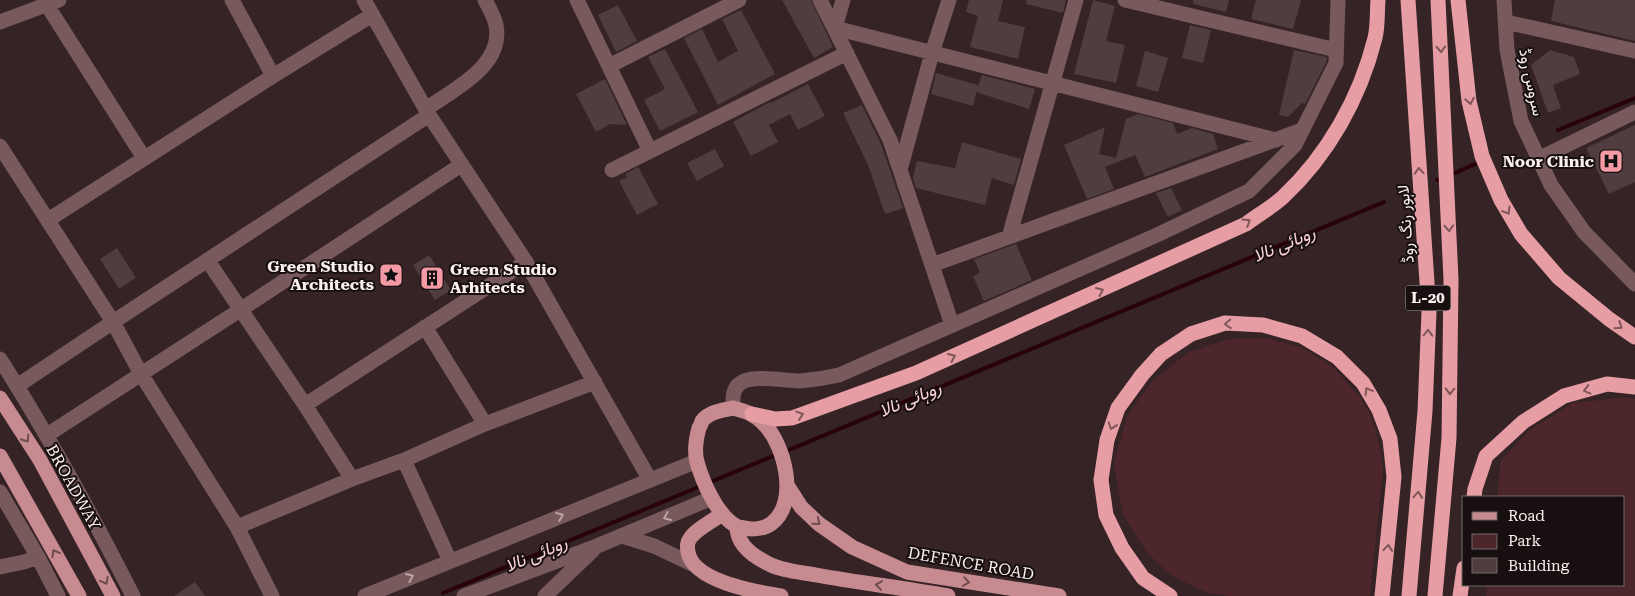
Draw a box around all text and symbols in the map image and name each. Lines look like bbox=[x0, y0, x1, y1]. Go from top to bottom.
one-way arrow bbox=[1435, 45, 1446, 53]
street label: سروس روڈ bbox=[1514, 47, 1548, 118]
one-way arrow bbox=[1464, 96, 1474, 105]
hospital icon: Noor Clinic bbox=[1598, 148, 1624, 174]
place label: Noor Clinic bbox=[1503, 152, 1594, 171]
one-way arrow bbox=[1414, 167, 1425, 175]
street label: لاہور رنگ روڈ bbox=[1393, 184, 1419, 264]
one-way arrow bbox=[1501, 205, 1511, 214]
one-way arrow bbox=[1242, 219, 1251, 229]
water label: روہائی نالا bbox=[1250, 221, 1319, 268]
one-way arrow bbox=[1444, 225, 1454, 233]
place label: Green Studio Architects bbox=[267, 257, 374, 294]
place label: Green Studio Arhitects bbox=[450, 260, 557, 297]
place icon: Green Studio Architects bbox=[378, 262, 404, 288]
building icon: Green Studio Arhitects bbox=[419, 265, 445, 291]
one-way arrow bbox=[1095, 286, 1104, 297]
road number: L-20 bbox=[1406, 286, 1450, 310]
one-way arrow bbox=[1223, 319, 1231, 330]
one-way arrow bbox=[1614, 320, 1623, 329]
one-way arrow bbox=[1423, 329, 1433, 336]
one-way arrow bbox=[947, 353, 956, 363]
water label: روہائی نالا bbox=[876, 376, 945, 423]
one-way arrow bbox=[1584, 384, 1592, 394]
one-way arrow bbox=[1364, 387, 1374, 396]
one-way arrow bbox=[1445, 388, 1455, 395]
one-way arrow bbox=[795, 411, 804, 421]
one-way arrow bbox=[1107, 421, 1117, 429]
one-way arrow bbox=[20, 433, 29, 442]
street label: BROADWAY bbox=[42, 441, 105, 533]
one-way arrow bbox=[1412, 491, 1423, 499]
legend bbox=[1462, 496, 1625, 586]
text: Road bbox=[1508, 507, 1545, 525]
one-way arrow bbox=[663, 510, 672, 521]
one-way arrow bbox=[555, 512, 564, 522]
one-way arrow bbox=[812, 517, 821, 526]
water label: روہائی نالا bbox=[502, 531, 571, 578]
text: Park bbox=[1508, 532, 1542, 550]
street label: DEFENCE ROAD bbox=[906, 543, 1036, 584]
one-way arrow bbox=[1382, 543, 1393, 551]
one-way arrow bbox=[51, 550, 61, 559]
text: Building bbox=[1508, 557, 1570, 575]
one-way arrow bbox=[405, 573, 414, 584]
one-way arrow bbox=[99, 576, 109, 585]
one-way arrow bbox=[961, 576, 970, 586]
one-way arrow bbox=[875, 580, 883, 591]

